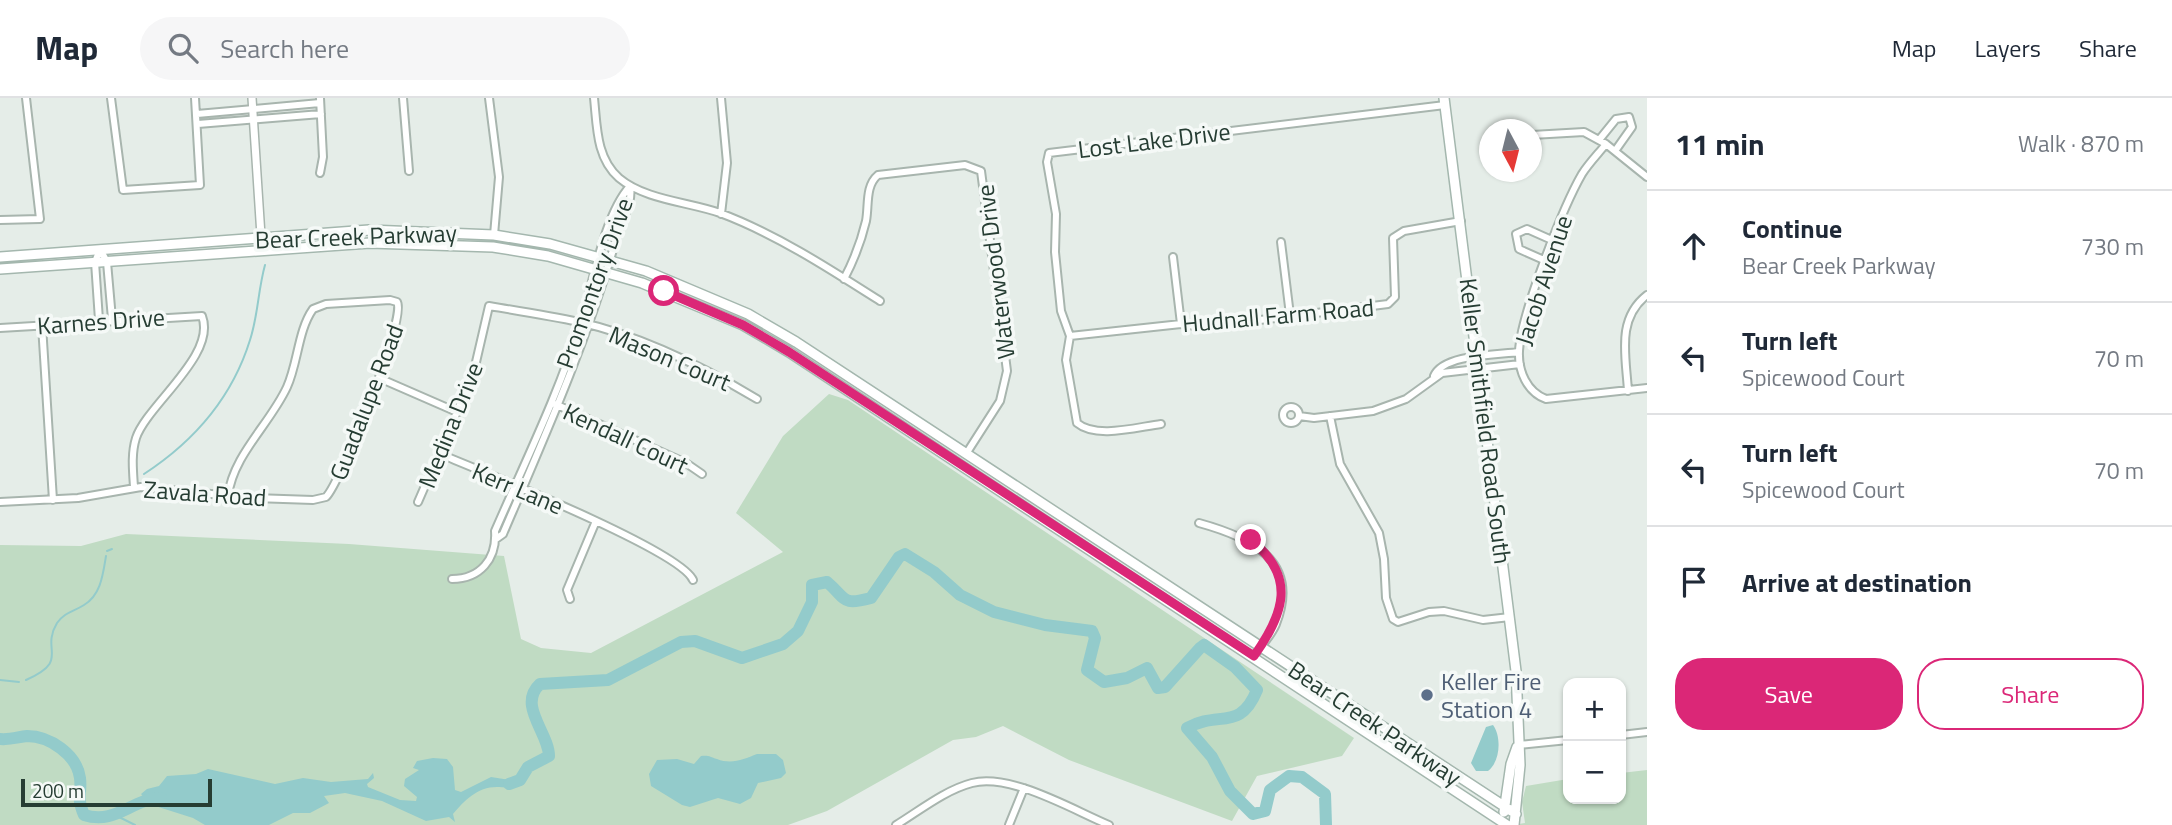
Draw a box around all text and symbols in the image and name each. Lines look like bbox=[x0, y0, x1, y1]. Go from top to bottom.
search box bbox=[140, 17, 630, 80]
text: Map bbox=[35, 23, 98, 73]
icon: search bbox=[164, 29, 202, 67]
text: Search here bbox=[220, 29, 349, 68]
text: Map bbox=[1892, 30, 1937, 66]
text: Layers bbox=[1975, 30, 2041, 66]
text: Share bbox=[2079, 30, 2137, 66]
street label: Lost Lake Drive bbox=[1076, 113, 1232, 167]
north arrow bbox=[1479, 119, 1542, 182]
text: 11 min bbox=[1675, 121, 1765, 167]
text: Walk · 870 m bbox=[2018, 126, 2144, 161]
street label: Waterwood Drive bbox=[966, 183, 1024, 361]
street label: Promontory Drive bbox=[546, 193, 642, 373]
text: Continue bbox=[1742, 209, 1842, 248]
street label: Jacob Avenue bbox=[1505, 210, 1581, 350]
street label: Bear Creek Parkway bbox=[254, 214, 458, 258]
icon: ahead bbox=[1675, 227, 1713, 265]
text: 730 m bbox=[2081, 229, 2144, 264]
text: Bear Creek Parkway bbox=[1742, 248, 1936, 283]
route start bbox=[648, 275, 679, 306]
street label: Keller Smithfield Road South bbox=[1451, 276, 1521, 566]
street label: Hudnall Farm Road bbox=[1181, 289, 1375, 341]
street label: Karnes Drive bbox=[36, 299, 166, 343]
street label: Mason Court bbox=[604, 316, 737, 400]
street label: Guadalupe Road bbox=[320, 319, 412, 485]
text: Turn left bbox=[1742, 321, 1837, 360]
icon: left bbox=[1675, 339, 1713, 377]
text: 70 m bbox=[2094, 341, 2144, 376]
street label: Medina Drive bbox=[408, 357, 492, 493]
text: Spicewood Court bbox=[1742, 360, 1905, 395]
street label: Kendall Court bbox=[558, 393, 695, 483]
text: Turn left bbox=[1742, 433, 1837, 472]
icon: left bbox=[1675, 451, 1713, 489]
street label: Kerr Lane bbox=[467, 453, 569, 523]
text: 70 m bbox=[2094, 453, 2144, 488]
street label: Zavala Road bbox=[142, 471, 268, 515]
text: Spicewood Court bbox=[1742, 472, 1905, 507]
route end bbox=[1235, 524, 1266, 555]
icon: arrive bbox=[1675, 563, 1713, 601]
text: Arrive at destination bbox=[1742, 563, 1972, 602]
street label: Bear Creek Parkway bbox=[1281, 652, 1469, 795]
button: Save bbox=[1675, 658, 1903, 730]
button: Share bbox=[1917, 658, 2144, 730]
place label: Keller Fire Station 4 bbox=[1441, 663, 1541, 727]
map controls bbox=[1563, 678, 1626, 804]
button: + bbox=[1563, 678, 1626, 741]
marker: Keller Fire Station 4 bbox=[1419, 687, 1435, 703]
button: − bbox=[1563, 741, 1626, 804]
scale bar bbox=[21, 776, 212, 808]
text: 200 m bbox=[32, 776, 84, 805]

